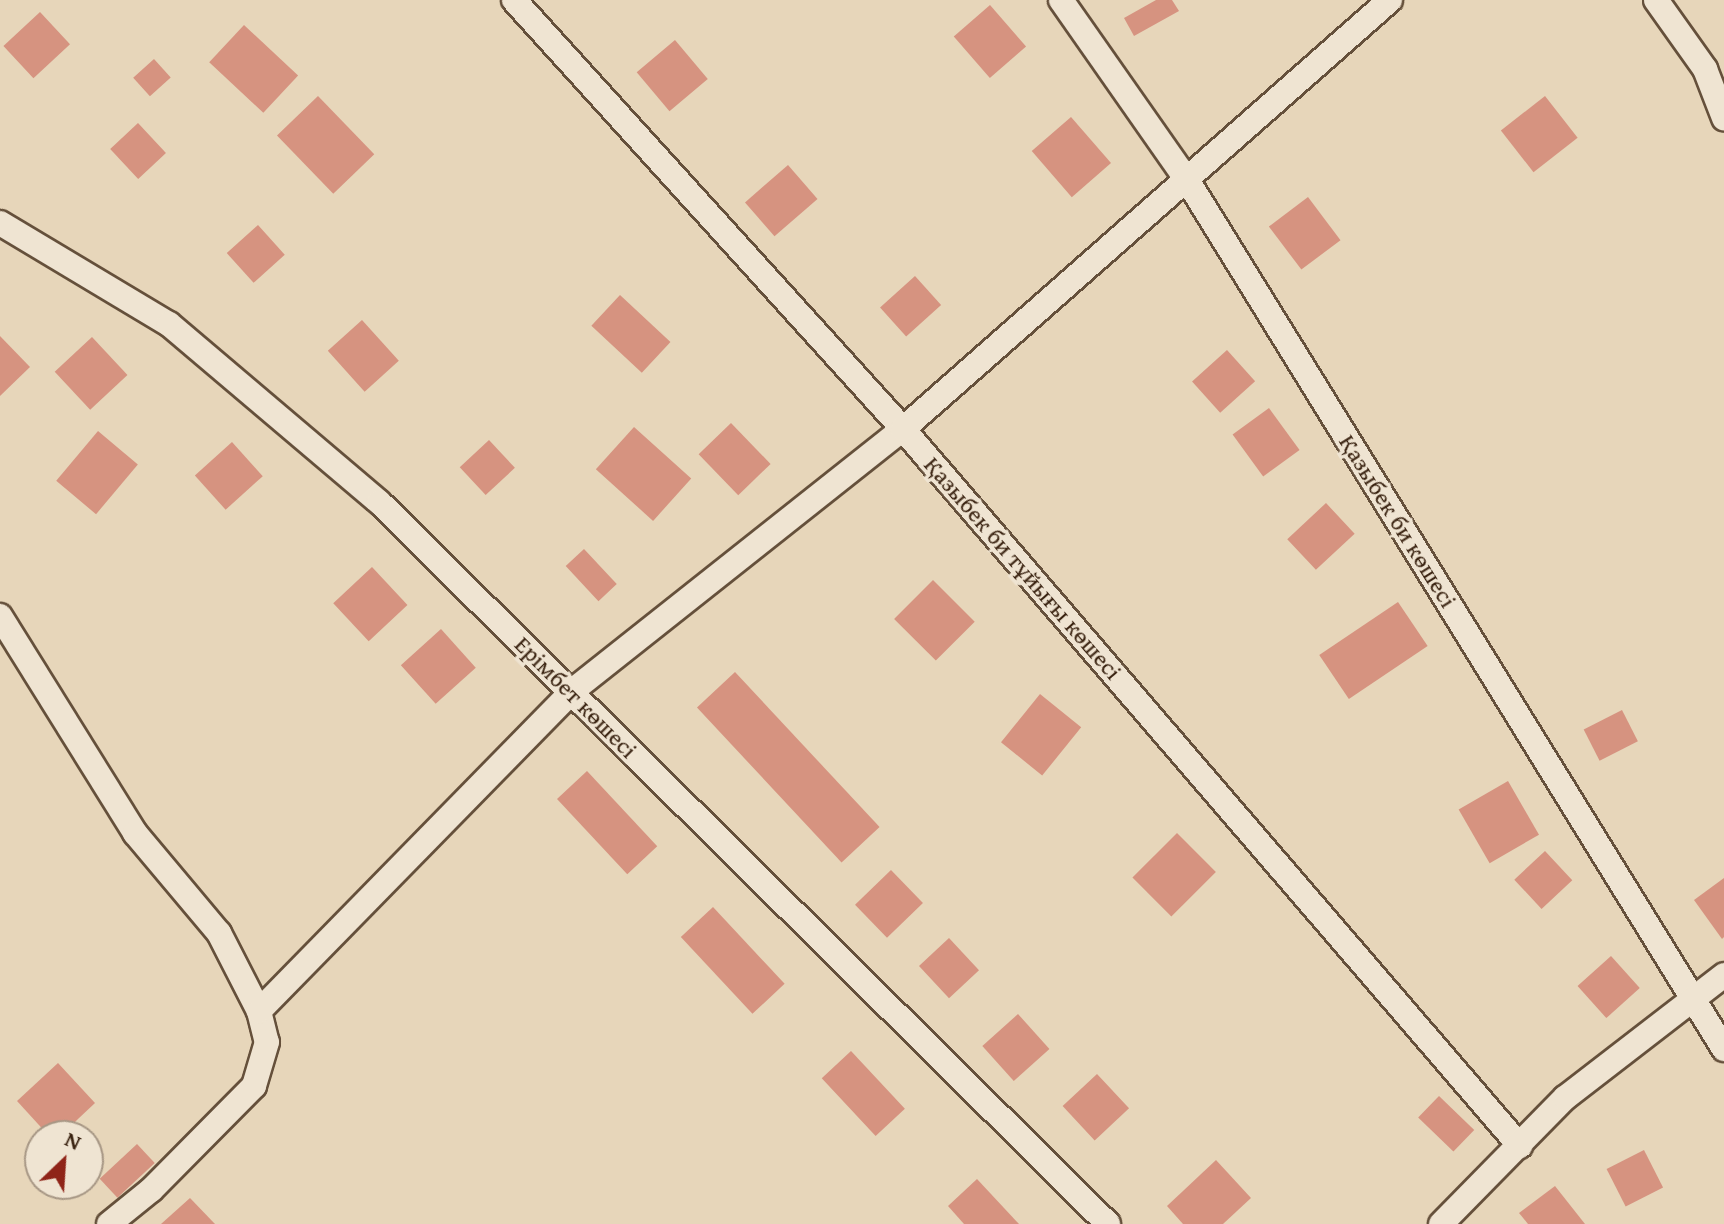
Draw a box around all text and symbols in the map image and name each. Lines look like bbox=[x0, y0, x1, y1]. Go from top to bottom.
street label: Қазыбек би көшесі bbox=[1333, 429, 1463, 613]
street label: Қазыбек би тұйығы көшесі bbox=[918, 451, 1128, 685]
street label: Ерімбет көшесі bbox=[509, 630, 643, 764]
north arrow bbox=[24, 1120, 104, 1200]
text: N bbox=[60, 1122, 87, 1158]

